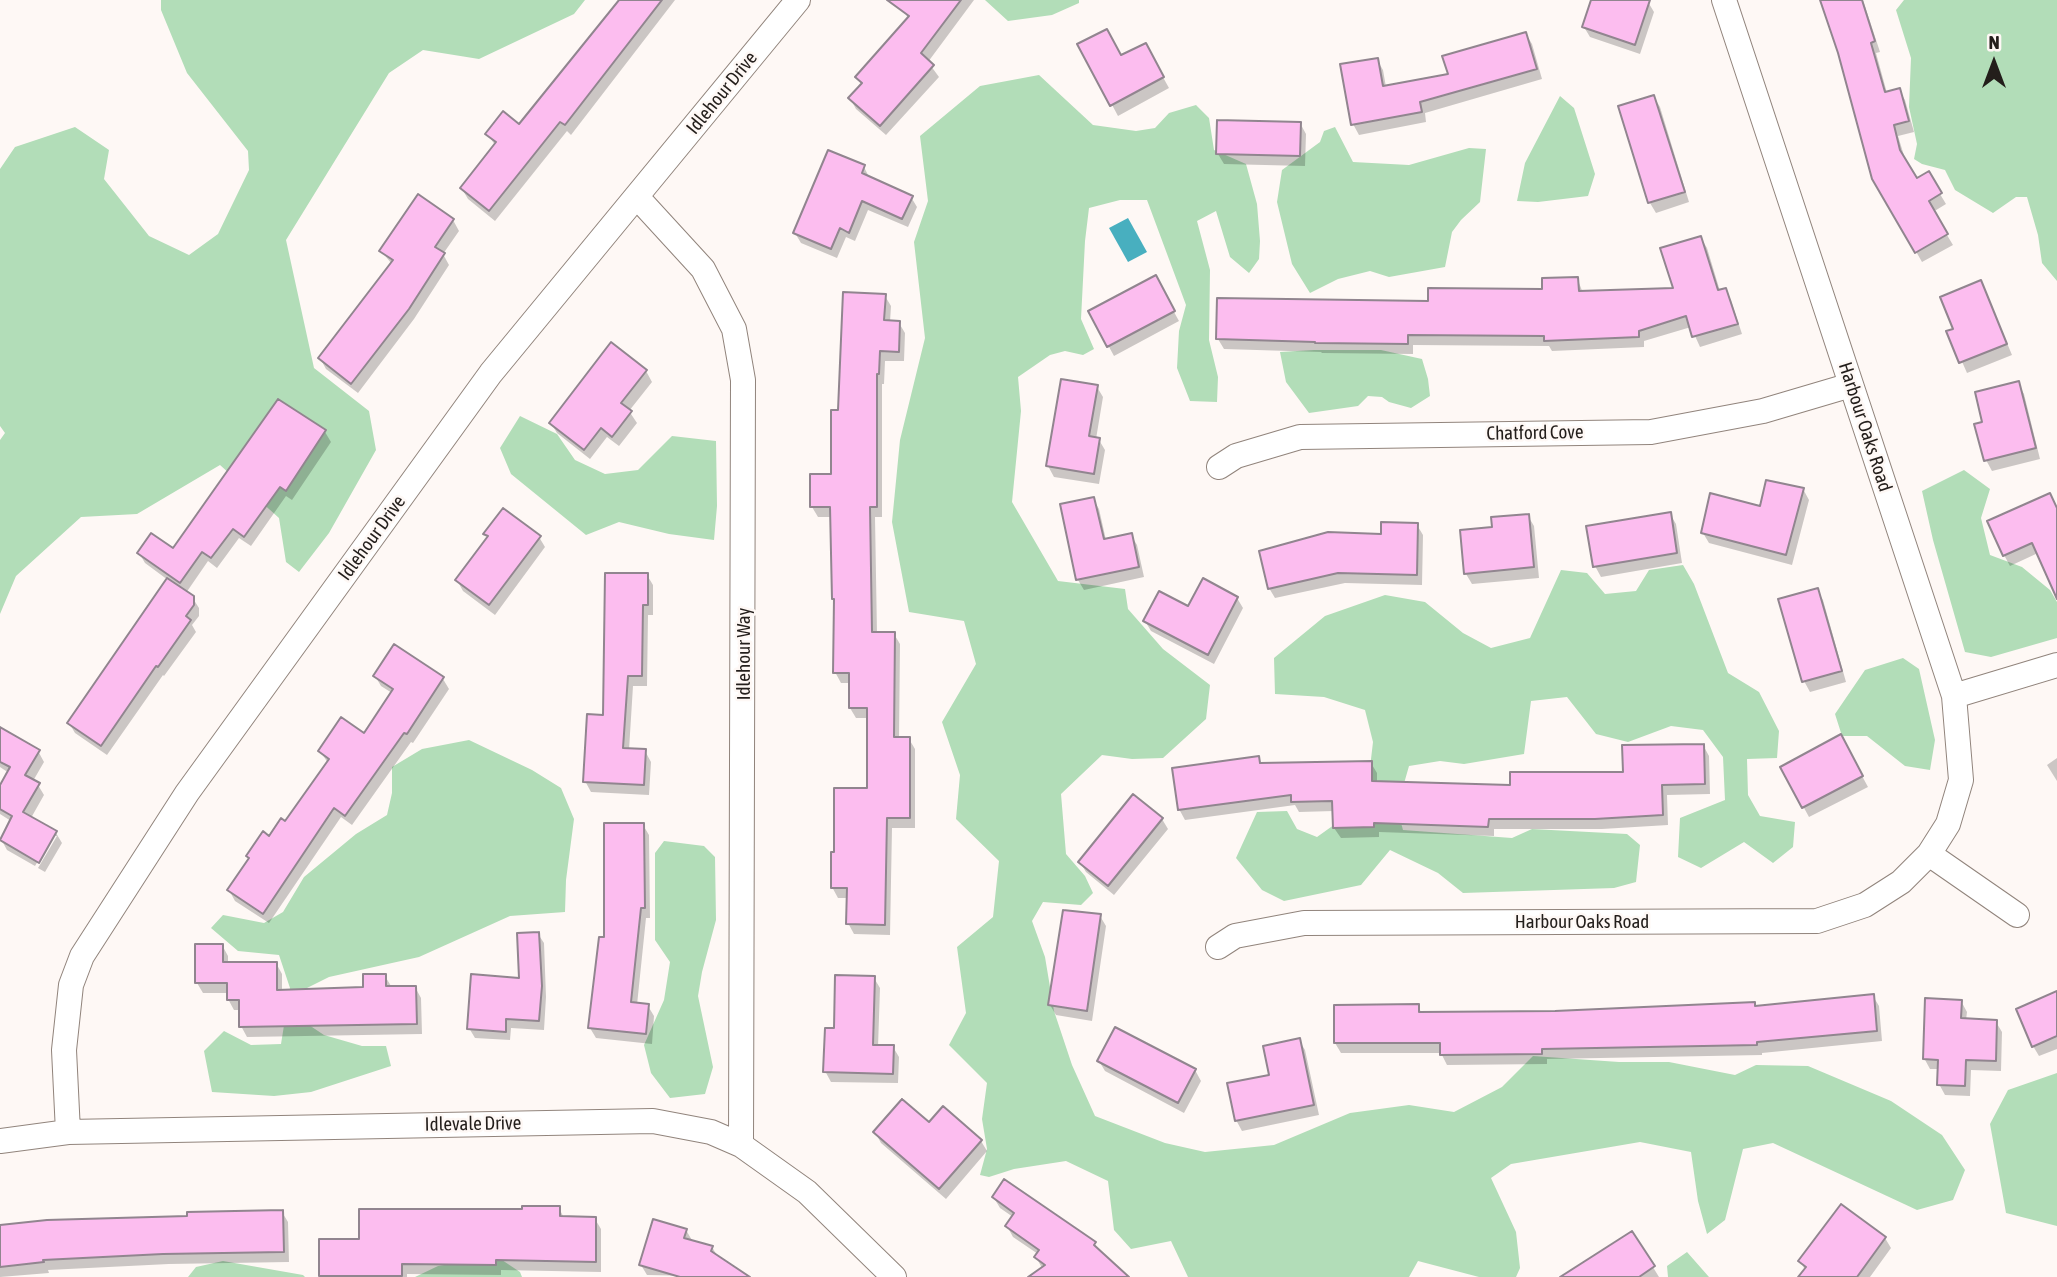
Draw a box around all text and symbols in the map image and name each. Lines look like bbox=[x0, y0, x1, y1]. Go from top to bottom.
north arrow bbox=[1959, 28, 2029, 98]
text: N bbox=[1988, 31, 2000, 53]
street label: Idlehour Drive bbox=[682, 47, 762, 139]
street label: Harbour Oaks Road bbox=[1833, 359, 1897, 495]
street label: Chatford Cove bbox=[1486, 421, 1584, 445]
street label: Idlehour Drive bbox=[333, 491, 411, 585]
street label: Idlehour Way bbox=[733, 608, 755, 700]
street label: Harbour Oaks Road bbox=[1515, 911, 1649, 933]
street label: Idlevale Drive bbox=[425, 1112, 521, 1136]

